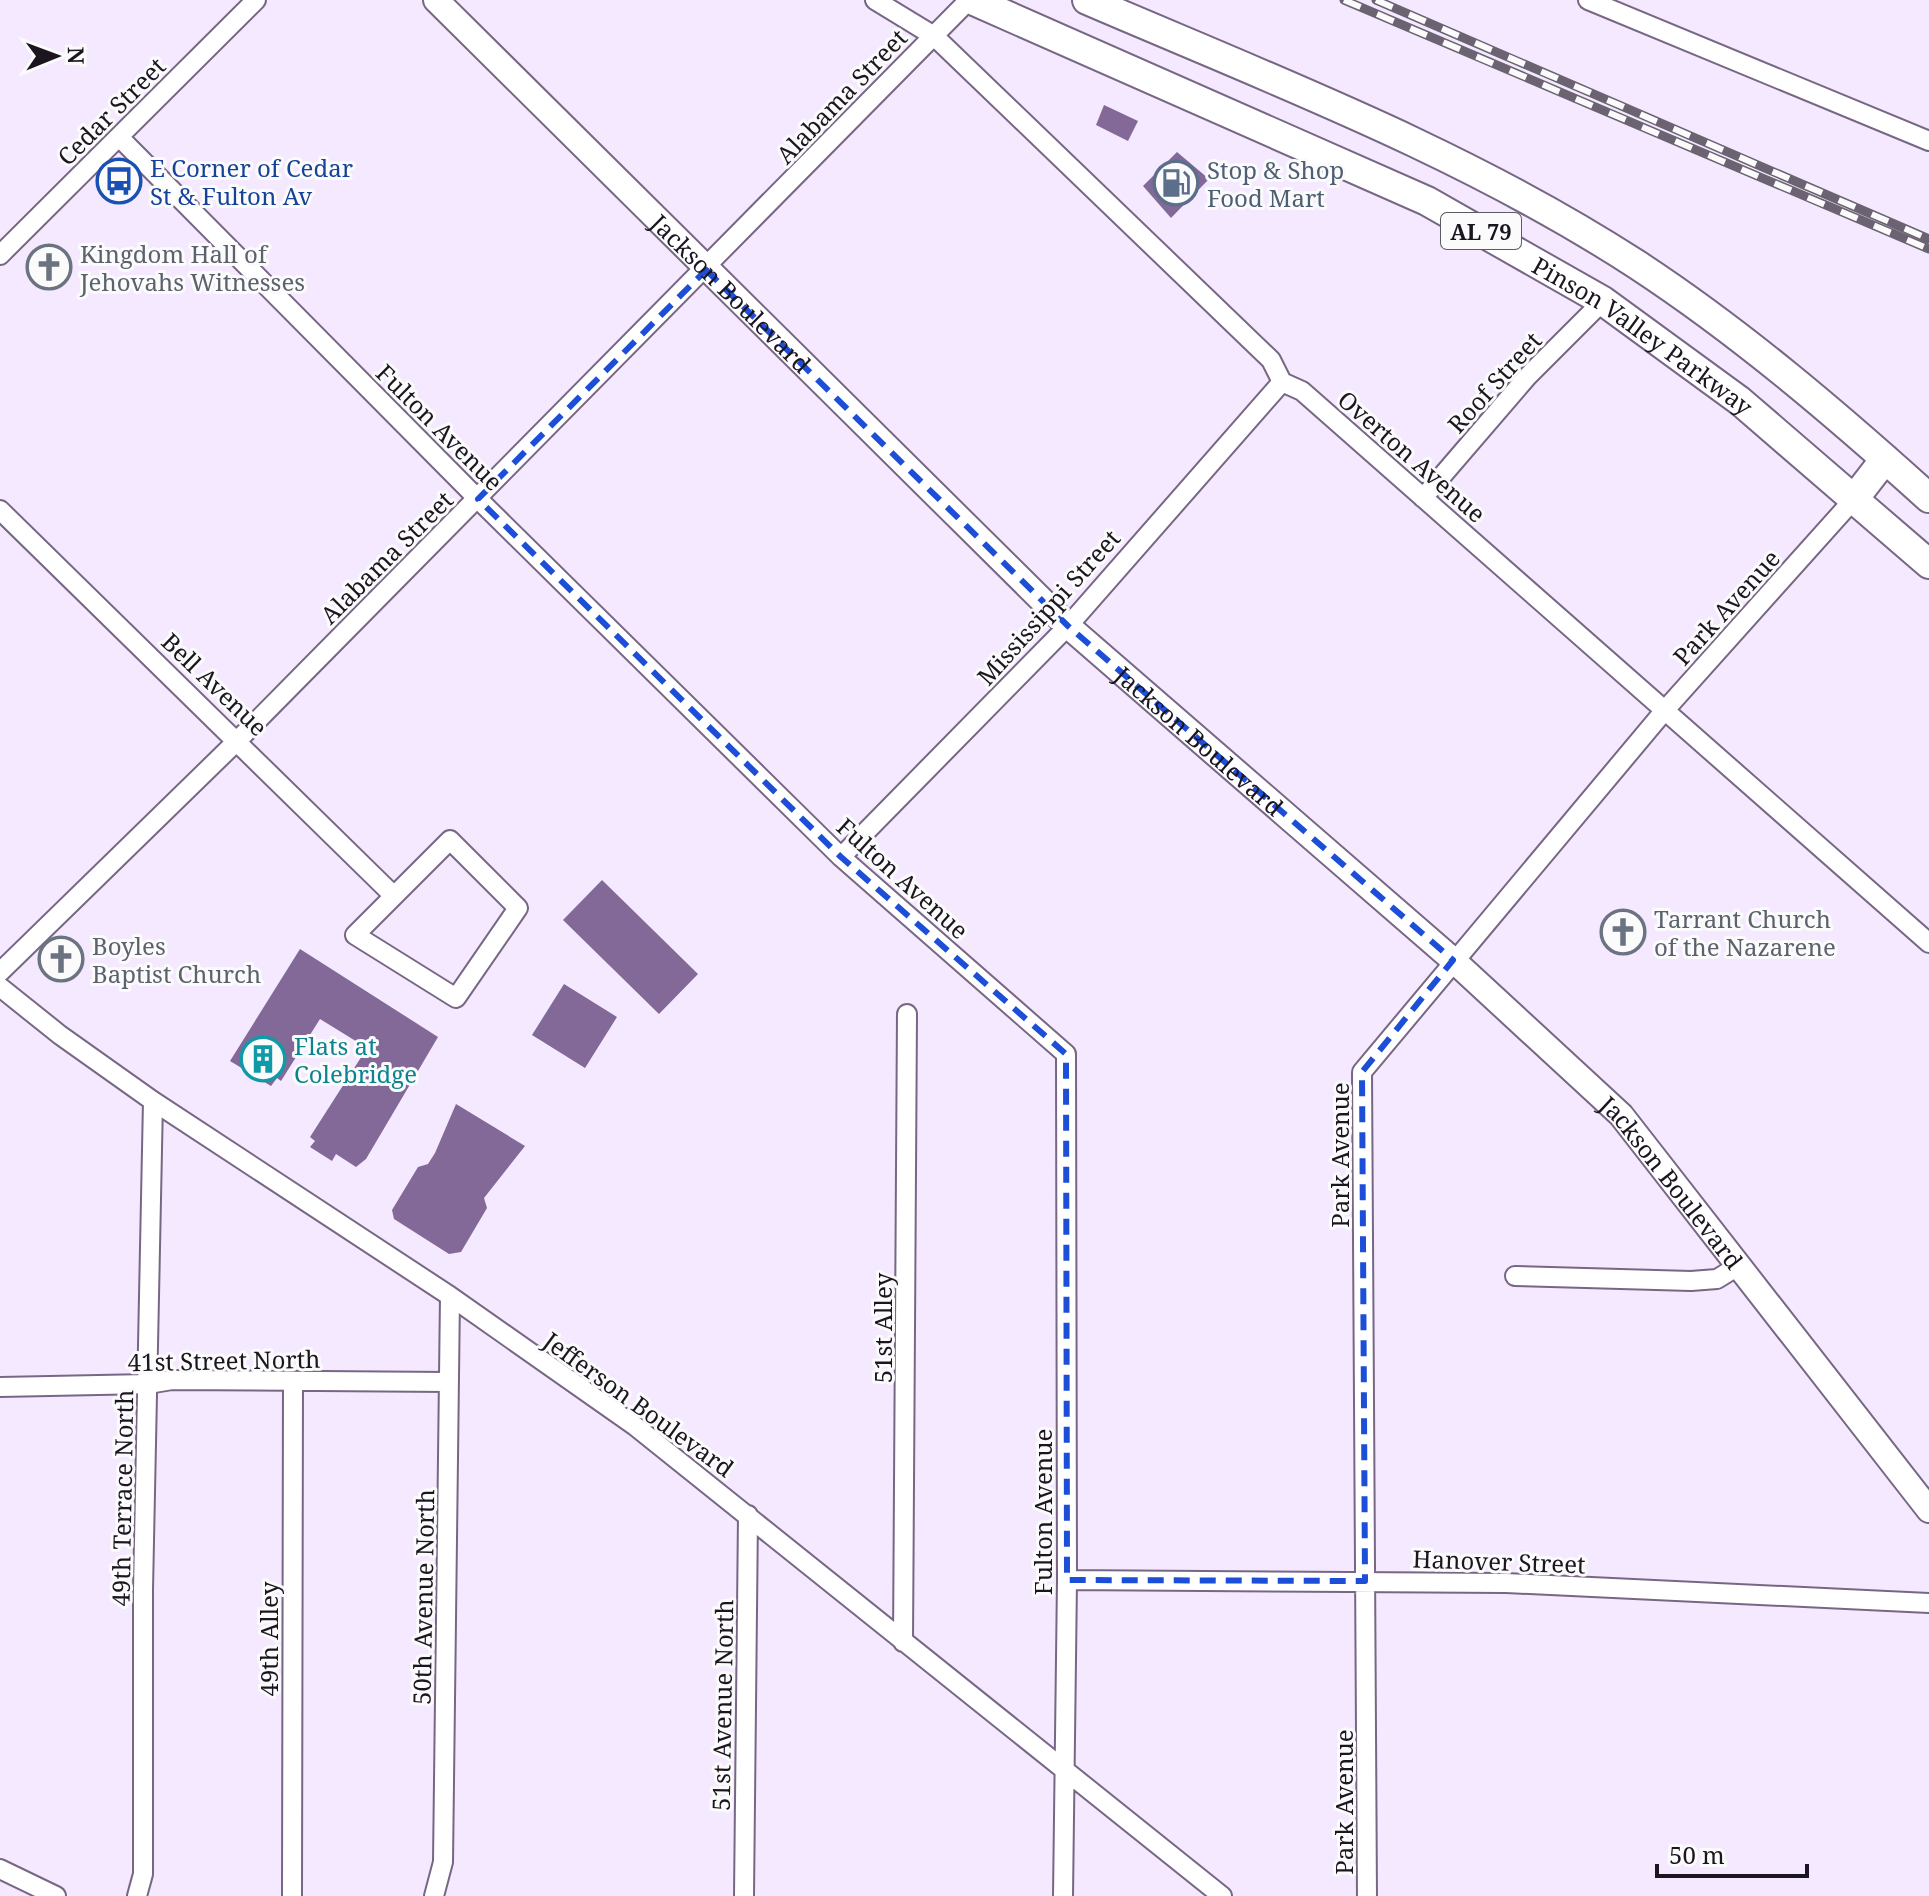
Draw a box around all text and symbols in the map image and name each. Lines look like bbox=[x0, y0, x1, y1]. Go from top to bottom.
north arrow bbox=[16, 16, 96, 96]
street label: Alabama Street bbox=[768, 21, 914, 171]
text: N bbox=[62, 47, 92, 65]
street label: Cedar Street bbox=[50, 50, 172, 172]
place label: E Corner of Cedar St & Fulton Av bbox=[150, 151, 353, 212]
place label: Stop & Shop Food Mart bbox=[1207, 153, 1344, 214]
bus stop icon: E Corner of Cedar St & Fulton Av bbox=[95, 157, 143, 205]
fuel station icon: Stop & Shop Food Mart bbox=[1152, 159, 1200, 207]
street label: Jackson Boulevard bbox=[644, 205, 819, 380]
road number: AL 79 bbox=[1441, 213, 1521, 249]
place label: Kingdom Hall of Jehovahs Witnesses bbox=[79, 237, 305, 298]
church icon: Kingdom Hall of Jehovahs Witnesses bbox=[25, 243, 73, 291]
street label: Pinson Valley Parkway bbox=[1527, 248, 1761, 422]
street label: Roof Street bbox=[1440, 324, 1548, 440]
street label: Fulton Avenue bbox=[369, 356, 511, 498]
street label: Overton Avenue bbox=[1331, 383, 1493, 529]
street label: Alabama Street bbox=[312, 483, 460, 631]
street label: Mississippi Street bbox=[969, 522, 1127, 692]
street label: Park Avenue bbox=[1665, 542, 1787, 672]
street label: Bell Avenue bbox=[155, 625, 275, 743]
street label: Jackson Boulevard bbox=[1108, 657, 1291, 823]
street label: Fulton Avenue bbox=[830, 810, 976, 946]
place label: Tarrant Church of the Nazarene bbox=[1654, 902, 1836, 963]
church icon: Tarrant Church of the Nazarene bbox=[1599, 908, 1647, 956]
place label: Boyles Baptist Church bbox=[92, 929, 261, 990]
church icon: Boyles Baptist Church bbox=[37, 935, 85, 983]
place label: Flats at Colebridge bbox=[294, 1029, 417, 1090]
building icon: Flats at Colebridge bbox=[239, 1035, 287, 1083]
street label: Park Avenue bbox=[1323, 1082, 1356, 1228]
street label: Jackson Boulevard bbox=[1593, 1087, 1751, 1276]
street label: 51st Alley bbox=[866, 1272, 899, 1383]
street label: Jefferson Boulevard bbox=[536, 1323, 741, 1484]
street label: 41st Street North bbox=[127, 1342, 321, 1378]
street label: 49th Terrace North bbox=[104, 1389, 140, 1607]
street label: Fulton Avenue bbox=[1026, 1429, 1059, 1595]
street label: 50th Avenue North bbox=[405, 1489, 441, 1705]
street label: Hanover Street bbox=[1412, 1541, 1586, 1581]
street label: 49th Alley bbox=[252, 1581, 285, 1696]
street label: 51st Avenue North bbox=[704, 1599, 740, 1811]
street label: Park Avenue bbox=[1327, 1729, 1360, 1875]
scale bar bbox=[1657, 1828, 1807, 1878]
text: 50 m bbox=[1669, 1838, 1725, 1871]

